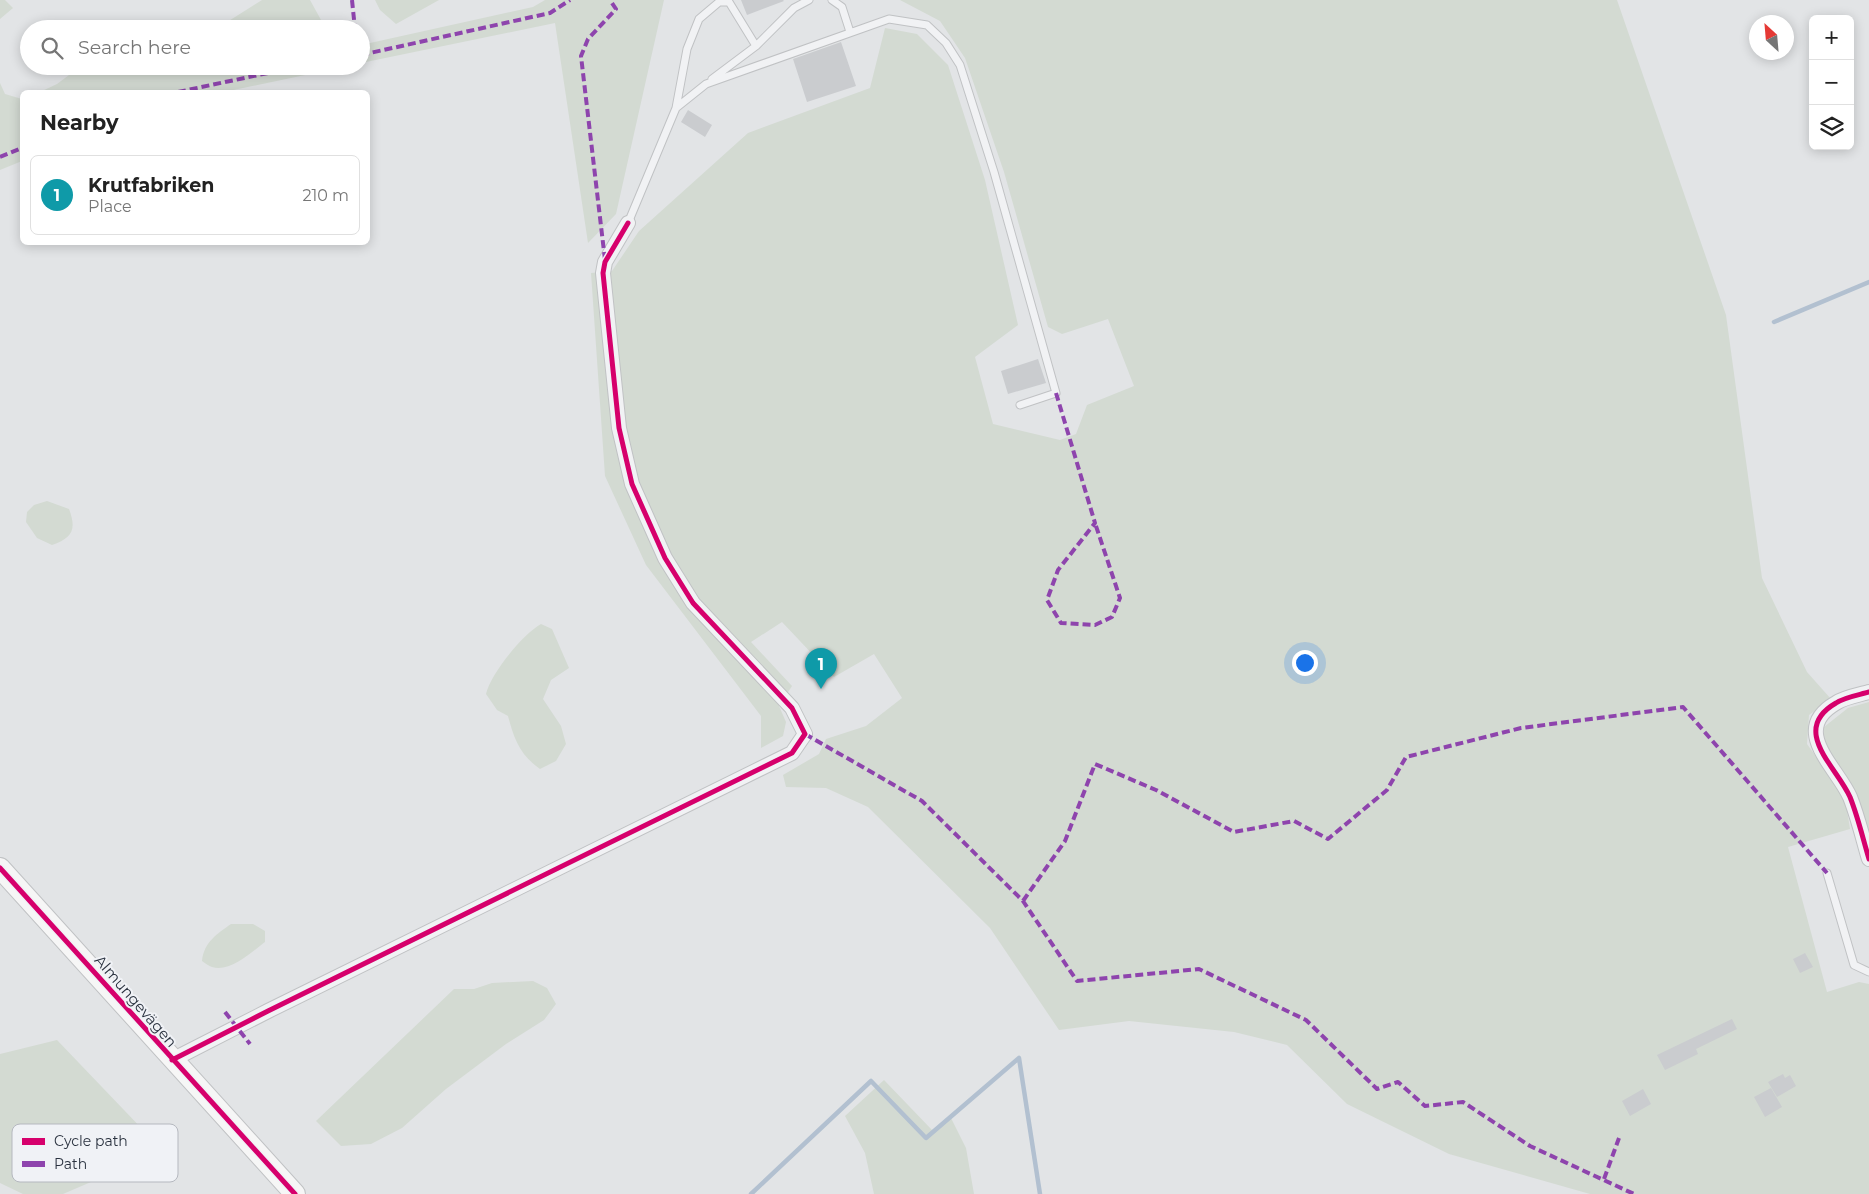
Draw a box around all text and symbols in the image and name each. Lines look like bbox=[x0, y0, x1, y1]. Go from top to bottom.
north arrow bbox=[1749, 15, 1794, 60]
map controls bbox=[1809, 15, 1854, 150]
button: + bbox=[1809, 15, 1854, 60]
search box bbox=[20, 20, 370, 75]
icon: search bbox=[38, 34, 66, 62]
text: Search here bbox=[78, 36, 191, 59]
button: − bbox=[1809, 60, 1854, 105]
button: layers bbox=[1809, 105, 1854, 150]
text: Nearby bbox=[40, 110, 119, 135]
text: Krutfabriken bbox=[88, 174, 214, 197]
text: 1 bbox=[54, 186, 60, 205]
text: 210 m bbox=[302, 186, 349, 205]
text: Place bbox=[88, 197, 132, 216]
pin: 1 bbox=[805, 648, 837, 689]
your location bbox=[1292, 650, 1318, 676]
street label: Almungevägen bbox=[91, 951, 181, 1051]
legend bbox=[12, 1124, 178, 1182]
text: Cycle path bbox=[54, 1132, 128, 1150]
text: Path bbox=[54, 1155, 87, 1173]

